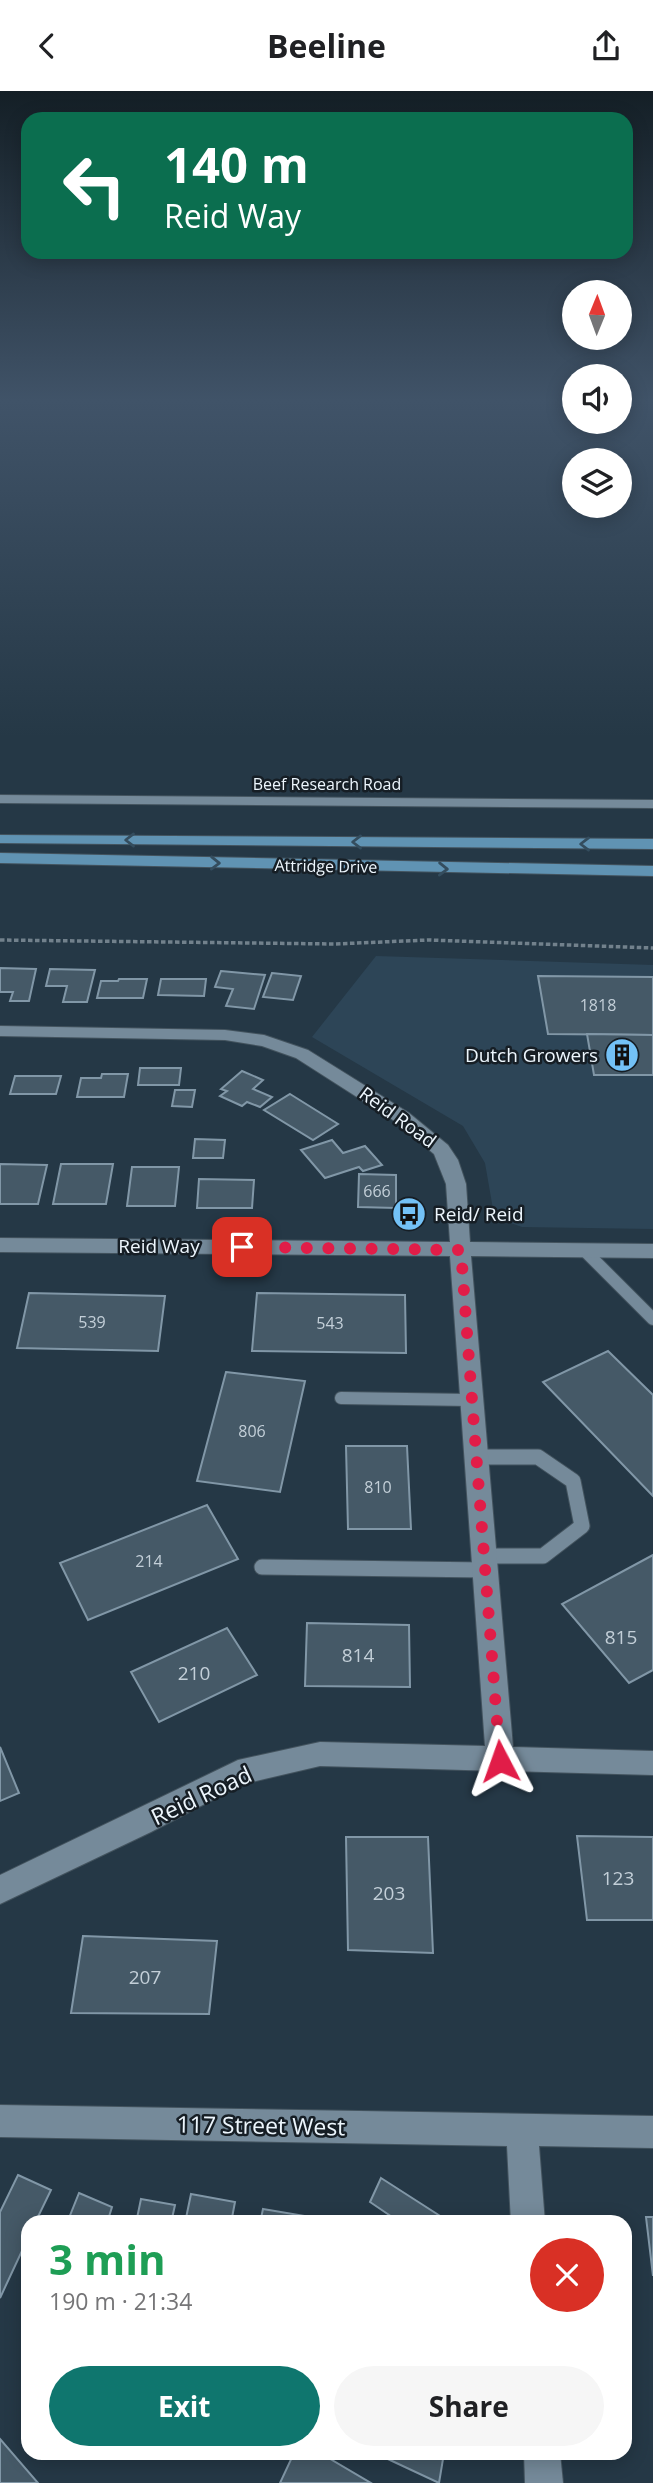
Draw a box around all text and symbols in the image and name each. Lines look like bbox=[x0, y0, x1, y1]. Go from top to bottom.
text: Beeline bbox=[267, 24, 386, 67]
icon: back bbox=[28, 27, 66, 65]
icon: share bbox=[587, 27, 625, 65]
text: 140 m bbox=[164, 131, 309, 197]
icon: left bbox=[49, 140, 140, 231]
text: Reid Way bbox=[164, 194, 301, 237]
north arrow bbox=[562, 280, 632, 350]
map controls bbox=[562, 280, 632, 518]
button: sound bbox=[562, 364, 632, 434]
button: layers bbox=[562, 448, 632, 518]
street label: Beef Research Road bbox=[253, 773, 401, 795]
one-way arrow bbox=[124, 832, 135, 848]
one-way arrow bbox=[352, 834, 362, 850]
one-way arrow bbox=[579, 836, 590, 852]
street label: Attridge Drive bbox=[274, 854, 378, 878]
one-way arrow bbox=[210, 856, 221, 871]
one-way arrow bbox=[438, 861, 448, 877]
house number: 1818 bbox=[580, 994, 616, 1016]
building icon: Dutch Growers bbox=[603, 1036, 641, 1074]
place label: Dutch Growers bbox=[465, 1042, 598, 1068]
street label: Reid Road bbox=[354, 1080, 442, 1154]
house number: 666 bbox=[363, 1180, 391, 1202]
bus stop icon: Reid/ Reid bbox=[390, 1195, 428, 1233]
place label: Reid/ Reid bbox=[434, 1201, 524, 1227]
pin bbox=[212, 1217, 272, 1277]
icon: arrive bbox=[223, 1228, 261, 1266]
street label: Reid Way bbox=[118, 1233, 200, 1259]
house number: 539 bbox=[78, 1311, 106, 1333]
house number: 543 bbox=[316, 1312, 344, 1334]
house number: 806 bbox=[238, 1420, 266, 1442]
house number: 810 bbox=[364, 1476, 392, 1498]
house number: 214 bbox=[135, 1550, 163, 1572]
house number: 815 bbox=[605, 1624, 637, 1650]
house number: 814 bbox=[342, 1642, 374, 1668]
house number: 210 bbox=[178, 1660, 210, 1686]
position arrow bbox=[463, 1724, 537, 1798]
street label: Reid Road bbox=[145, 1758, 257, 1832]
house number: 123 bbox=[602, 1865, 634, 1891]
house number: 203 bbox=[373, 1880, 405, 1906]
house number: 207 bbox=[129, 1964, 161, 1990]
street label: 117 Street West bbox=[176, 2108, 346, 2142]
text: 3 min bbox=[49, 2230, 166, 2287]
button: close bbox=[530, 2238, 604, 2312]
text: 190 m · 21:34 bbox=[49, 2285, 192, 2317]
button: Exit bbox=[49, 2366, 320, 2446]
button: Share bbox=[334, 2366, 604, 2446]

